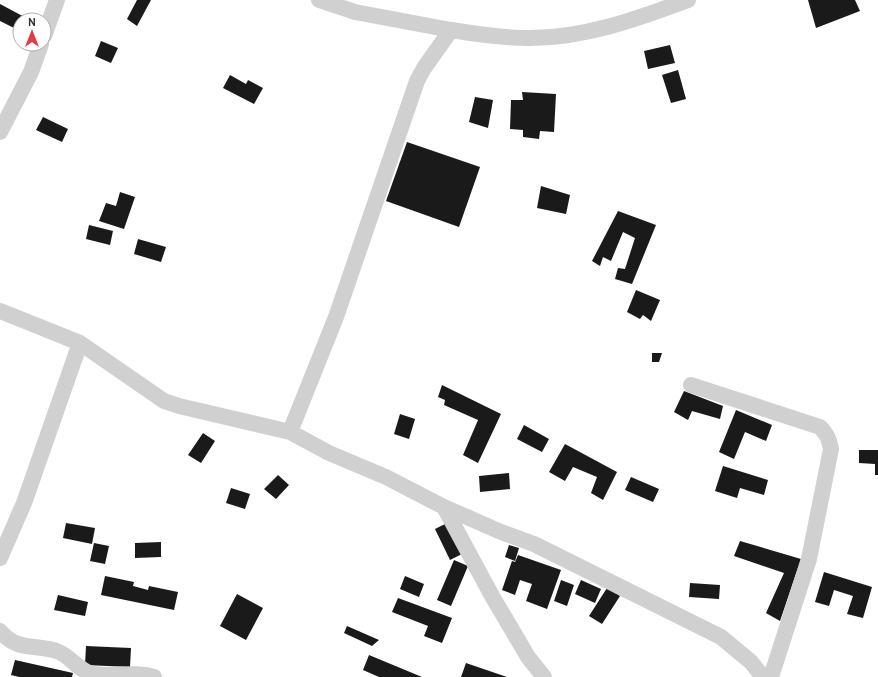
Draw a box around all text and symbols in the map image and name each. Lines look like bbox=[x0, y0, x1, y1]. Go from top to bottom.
north arrow bbox=[12, 12, 52, 52]
text: N bbox=[28, 16, 36, 30]

